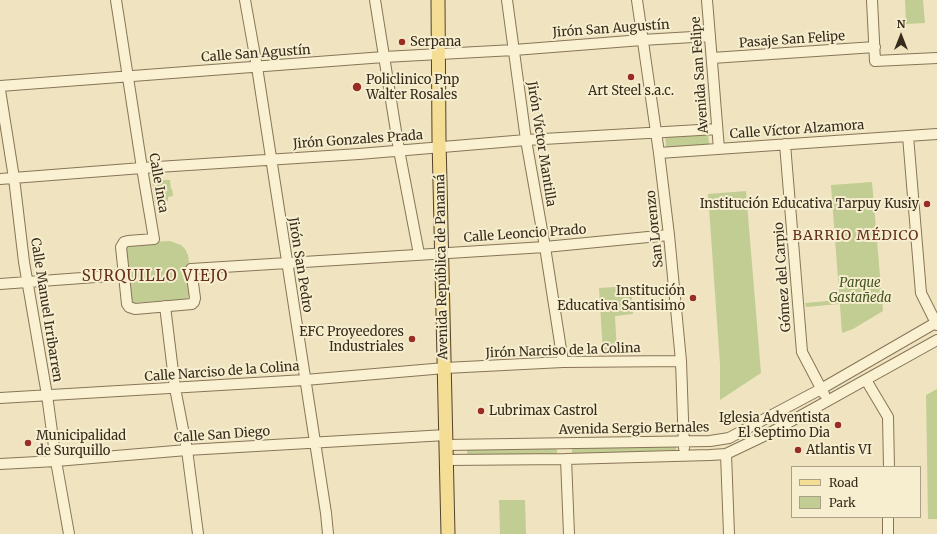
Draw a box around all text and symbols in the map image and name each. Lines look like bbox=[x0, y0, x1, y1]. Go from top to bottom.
street label: Avenida San Felipe bbox=[688, 16, 712, 134]
north arrow bbox=[881, 16, 921, 56]
street label: Jirón San Augustín bbox=[552, 17, 670, 41]
text: N bbox=[897, 17, 905, 31]
street label: Pasaje San Felipe bbox=[738, 29, 846, 51]
place label: Serpana bbox=[410, 34, 461, 50]
marker: Serpana bbox=[397, 37, 407, 47]
street label: Calle San Agustín bbox=[201, 42, 311, 66]
place label: Policlinico Pnp Walter Rosales bbox=[366, 72, 459, 103]
marker: Art Steel s.a.c. bbox=[626, 72, 636, 82]
street label: Jirón Víctor Mantilla bbox=[523, 80, 559, 208]
marker: Policlinico Pnp Walter Rosales bbox=[351, 81, 363, 93]
place label: Art Steel s.a.c. bbox=[588, 83, 674, 99]
street label: Calle Víctor Alzamora bbox=[729, 118, 865, 142]
street label: Jirón Gonzales Prada bbox=[293, 128, 423, 152]
street label: Calle Inca bbox=[145, 152, 171, 214]
street label: Avenida República de Panamá bbox=[433, 174, 451, 360]
street label: San Lorenzo bbox=[643, 189, 667, 269]
place label: Institución Educativa Tarpuy Kusiy bbox=[700, 196, 919, 212]
marker: Institución Educativa Tarpuy Kusiy bbox=[922, 199, 932, 209]
street label: Jirón San Pedro bbox=[285, 216, 315, 314]
street label: Calle Leoncio Prado bbox=[463, 222, 587, 246]
street label: Gómez del Carpio bbox=[771, 222, 795, 332]
district label: BARRIO MÉDICO bbox=[793, 228, 919, 244]
street label: Calle Manuel Irribarren bbox=[27, 237, 65, 383]
district label: SURQUILLO VIEJO bbox=[82, 268, 228, 286]
park label: Parque Gastañeda bbox=[829, 275, 891, 306]
place label: Institución Educativa Santisimo bbox=[557, 283, 685, 314]
marker: Institución Educativa Santisimo bbox=[688, 293, 698, 303]
place label: EFC Proyeedores Industriales bbox=[299, 324, 404, 355]
marker: EFC Proyeedores Industriales bbox=[407, 334, 417, 344]
street label: Jirón Narciso de la Colina bbox=[485, 340, 641, 362]
street label: Calle Narciso de la Colina bbox=[144, 359, 300, 385]
place label: Lubrimax Castrol bbox=[489, 403, 598, 419]
marker: Lubrimax Castrol bbox=[476, 406, 486, 416]
place label: Iglesia Adventista El Septimo Dia bbox=[719, 410, 830, 441]
street label: Avenida Sergio Bernales bbox=[558, 420, 710, 438]
marker: Iglesia Adventista El Septimo Dia bbox=[833, 420, 843, 430]
street label: Calle San Diego bbox=[173, 424, 271, 446]
place label: Municipalidad de Surquillo bbox=[36, 428, 126, 459]
marker: Municipalidad de Surquillo bbox=[23, 438, 33, 448]
place label: Atlantis VI bbox=[806, 442, 872, 458]
marker: Atlantis VI bbox=[793, 445, 803, 455]
legend bbox=[791, 466, 921, 518]
text: Road bbox=[829, 475, 858, 490]
text: Park bbox=[829, 495, 856, 510]

